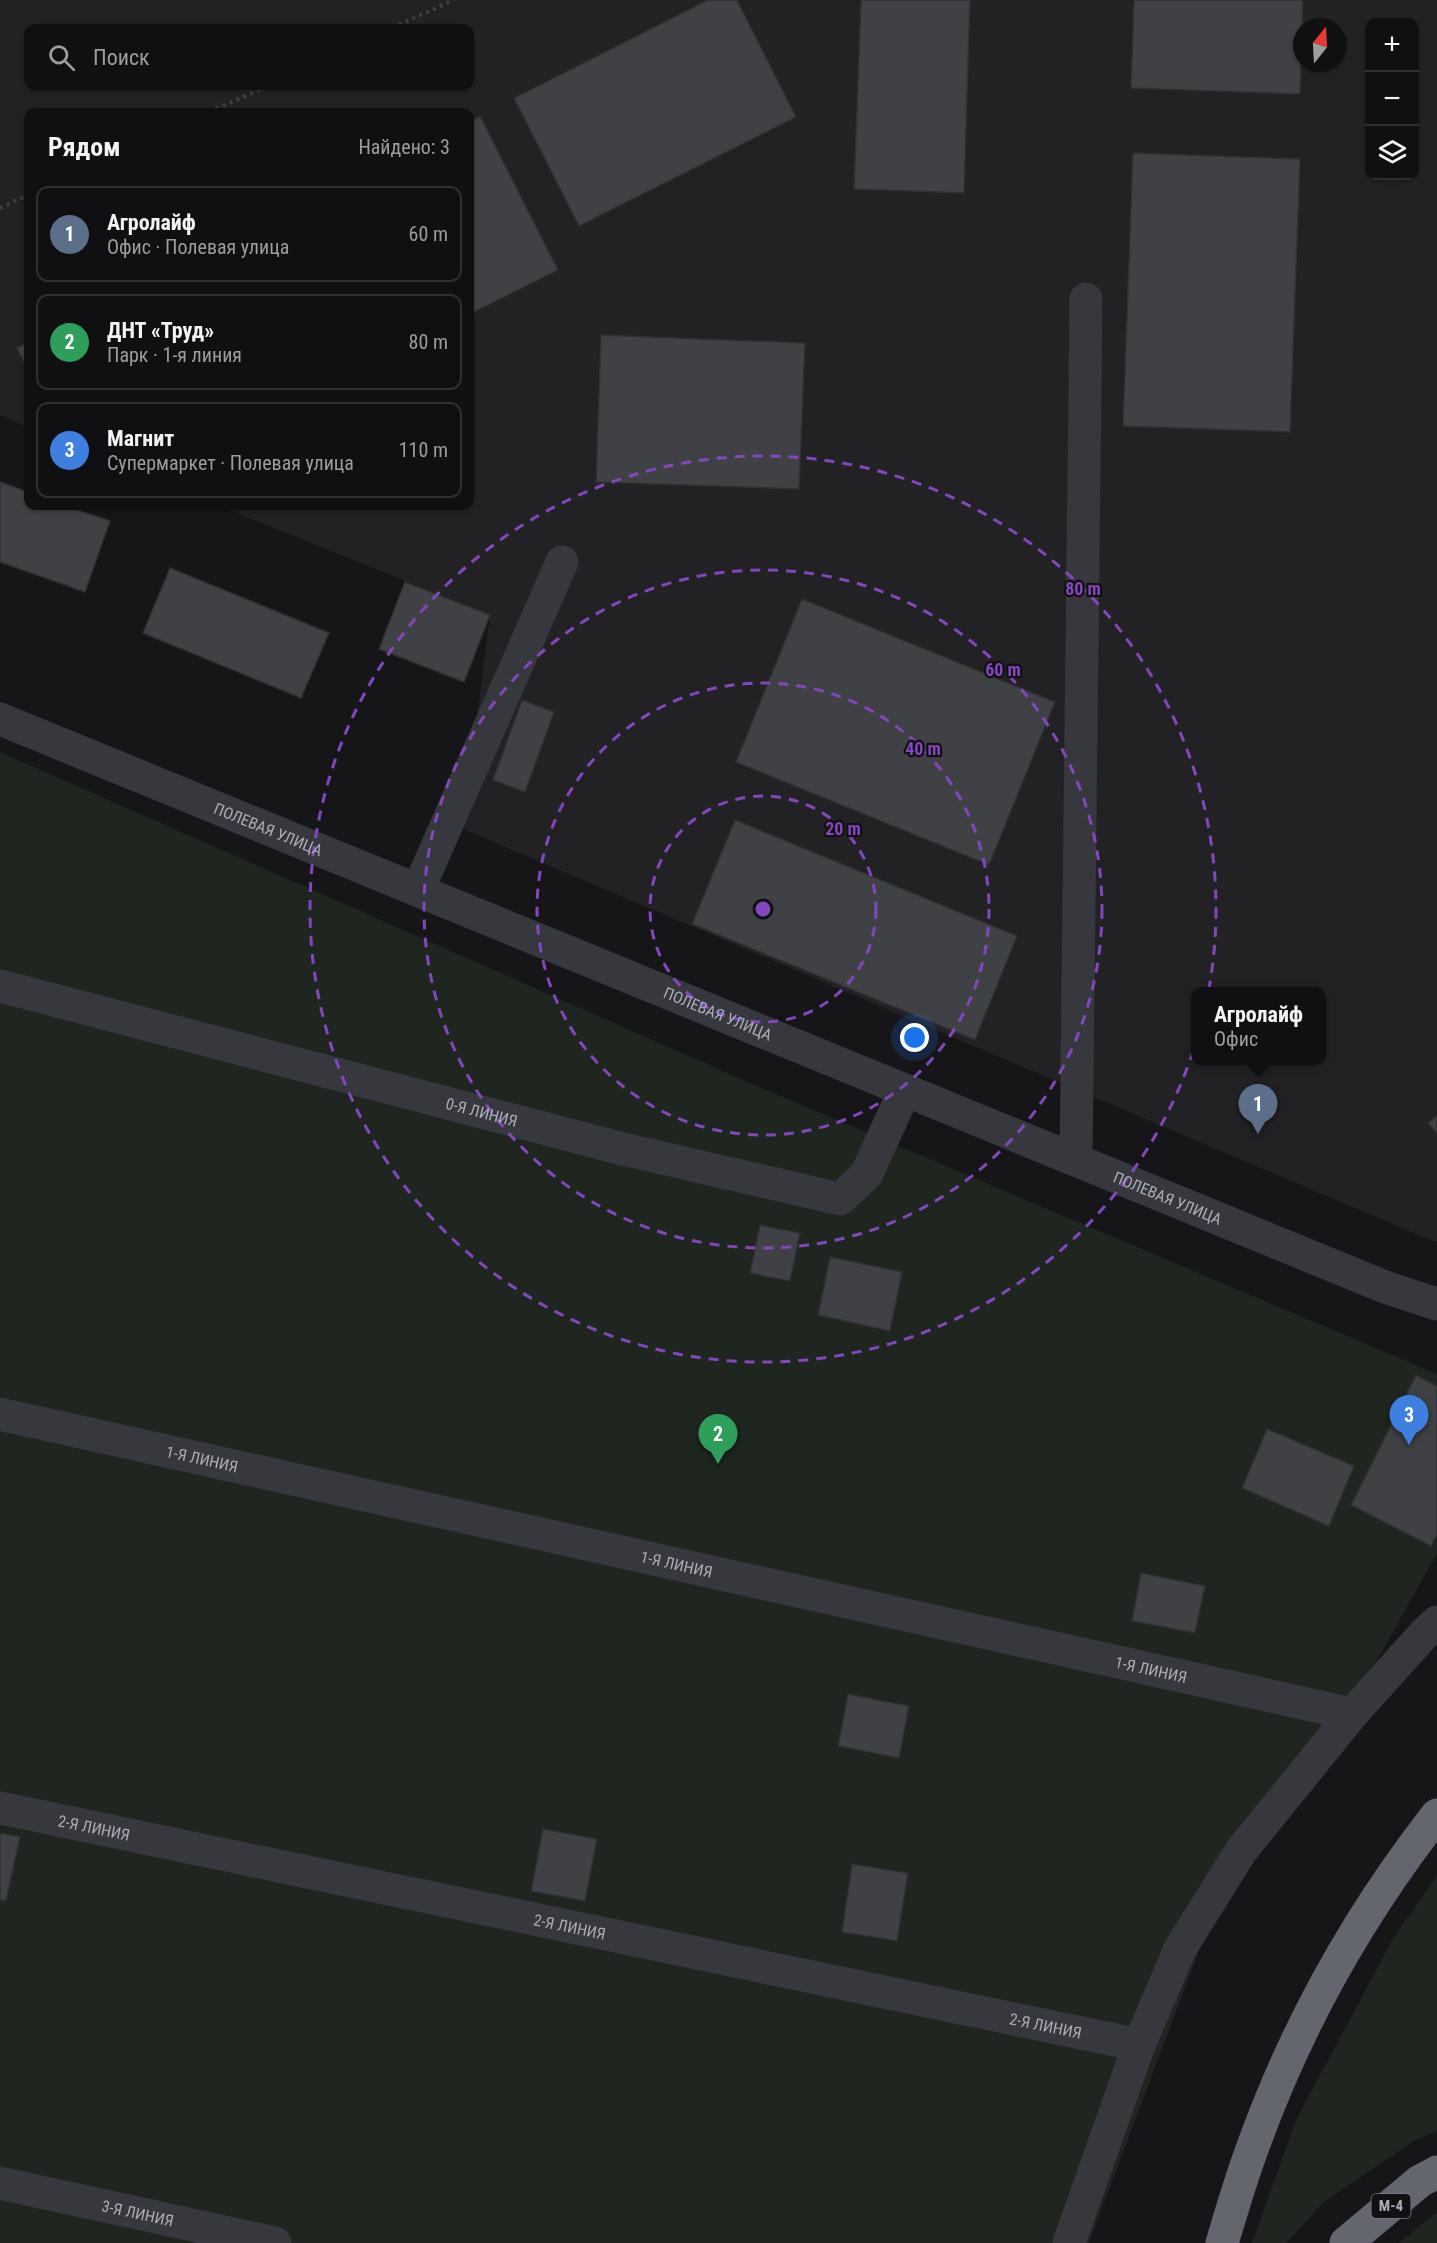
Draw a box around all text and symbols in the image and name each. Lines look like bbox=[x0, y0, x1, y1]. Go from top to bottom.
north arrow bbox=[1293, 18, 1347, 72]
map controls bbox=[1365, 18, 1419, 180]
button: + bbox=[1365, 18, 1419, 72]
search box bbox=[24, 24, 474, 90]
icon: search bbox=[45, 41, 78, 74]
text: Поиск bbox=[93, 45, 150, 70]
button: − bbox=[1365, 72, 1419, 126]
button: layers bbox=[1365, 126, 1419, 180]
text: Рядом bbox=[48, 132, 120, 162]
text: Найдено: 3 bbox=[358, 135, 450, 159]
text: Агролайф bbox=[107, 210, 196, 235]
text: 1 bbox=[64, 222, 75, 246]
text: 60 m bbox=[409, 222, 448, 246]
text: Офис · Полевая улица bbox=[107, 235, 289, 259]
text: ДНТ «Труд» bbox=[107, 318, 214, 343]
text: 2 bbox=[64, 330, 75, 354]
text: 80 m bbox=[409, 330, 448, 354]
text: Парк · 1-я линия bbox=[107, 343, 242, 367]
text: Магнит bbox=[107, 426, 174, 451]
text: 3 bbox=[64, 438, 75, 462]
text: 110 m bbox=[399, 438, 448, 462]
text: Супермаркет · Полевая улица bbox=[107, 451, 354, 475]
text: 80 m bbox=[1065, 578, 1101, 599]
text: 60 m bbox=[985, 659, 1021, 680]
text: 40 m bbox=[905, 738, 941, 759]
street label: ПОЛЕВАЯ УЛИЦА bbox=[211, 799, 325, 860]
text: 20 m bbox=[825, 818, 861, 839]
centre of rings bbox=[753, 899, 773, 919]
street label: ПОЛЕВАЯ УЛИЦА bbox=[661, 983, 775, 1045]
popup bbox=[1191, 987, 1326, 1065]
text: Агролайф bbox=[1214, 1002, 1303, 1027]
your location bbox=[900, 1023, 929, 1052]
text: Офис bbox=[1214, 1027, 1258, 1051]
pin: 1 bbox=[1238, 1084, 1278, 1134]
street label: 0-Я ЛИНИЯ bbox=[444, 1094, 519, 1131]
street label: ПОЛЕВАЯ УЛИЦА bbox=[1110, 1168, 1224, 1229]
pin: 3 bbox=[1390, 1396, 1428, 1445]
pin: 2 bbox=[698, 1414, 738, 1464]
street label: 1-Я ЛИНИЯ bbox=[164, 1442, 240, 1477]
street label: 1-Я ЛИНИЯ bbox=[639, 1547, 714, 1582]
street label: 1-Я ЛИНИЯ bbox=[1113, 1653, 1189, 1687]
street label: 2-Я ЛИНИЯ bbox=[56, 1811, 132, 1845]
street label: 2-Я ЛИНИЯ bbox=[532, 1910, 607, 1944]
street label: 2-Я ЛИНИЯ bbox=[1008, 2009, 1083, 2043]
road number: М-4 bbox=[1372, 2194, 1410, 2218]
street label: 3-Я ЛИНИЯ bbox=[100, 2196, 175, 2231]

